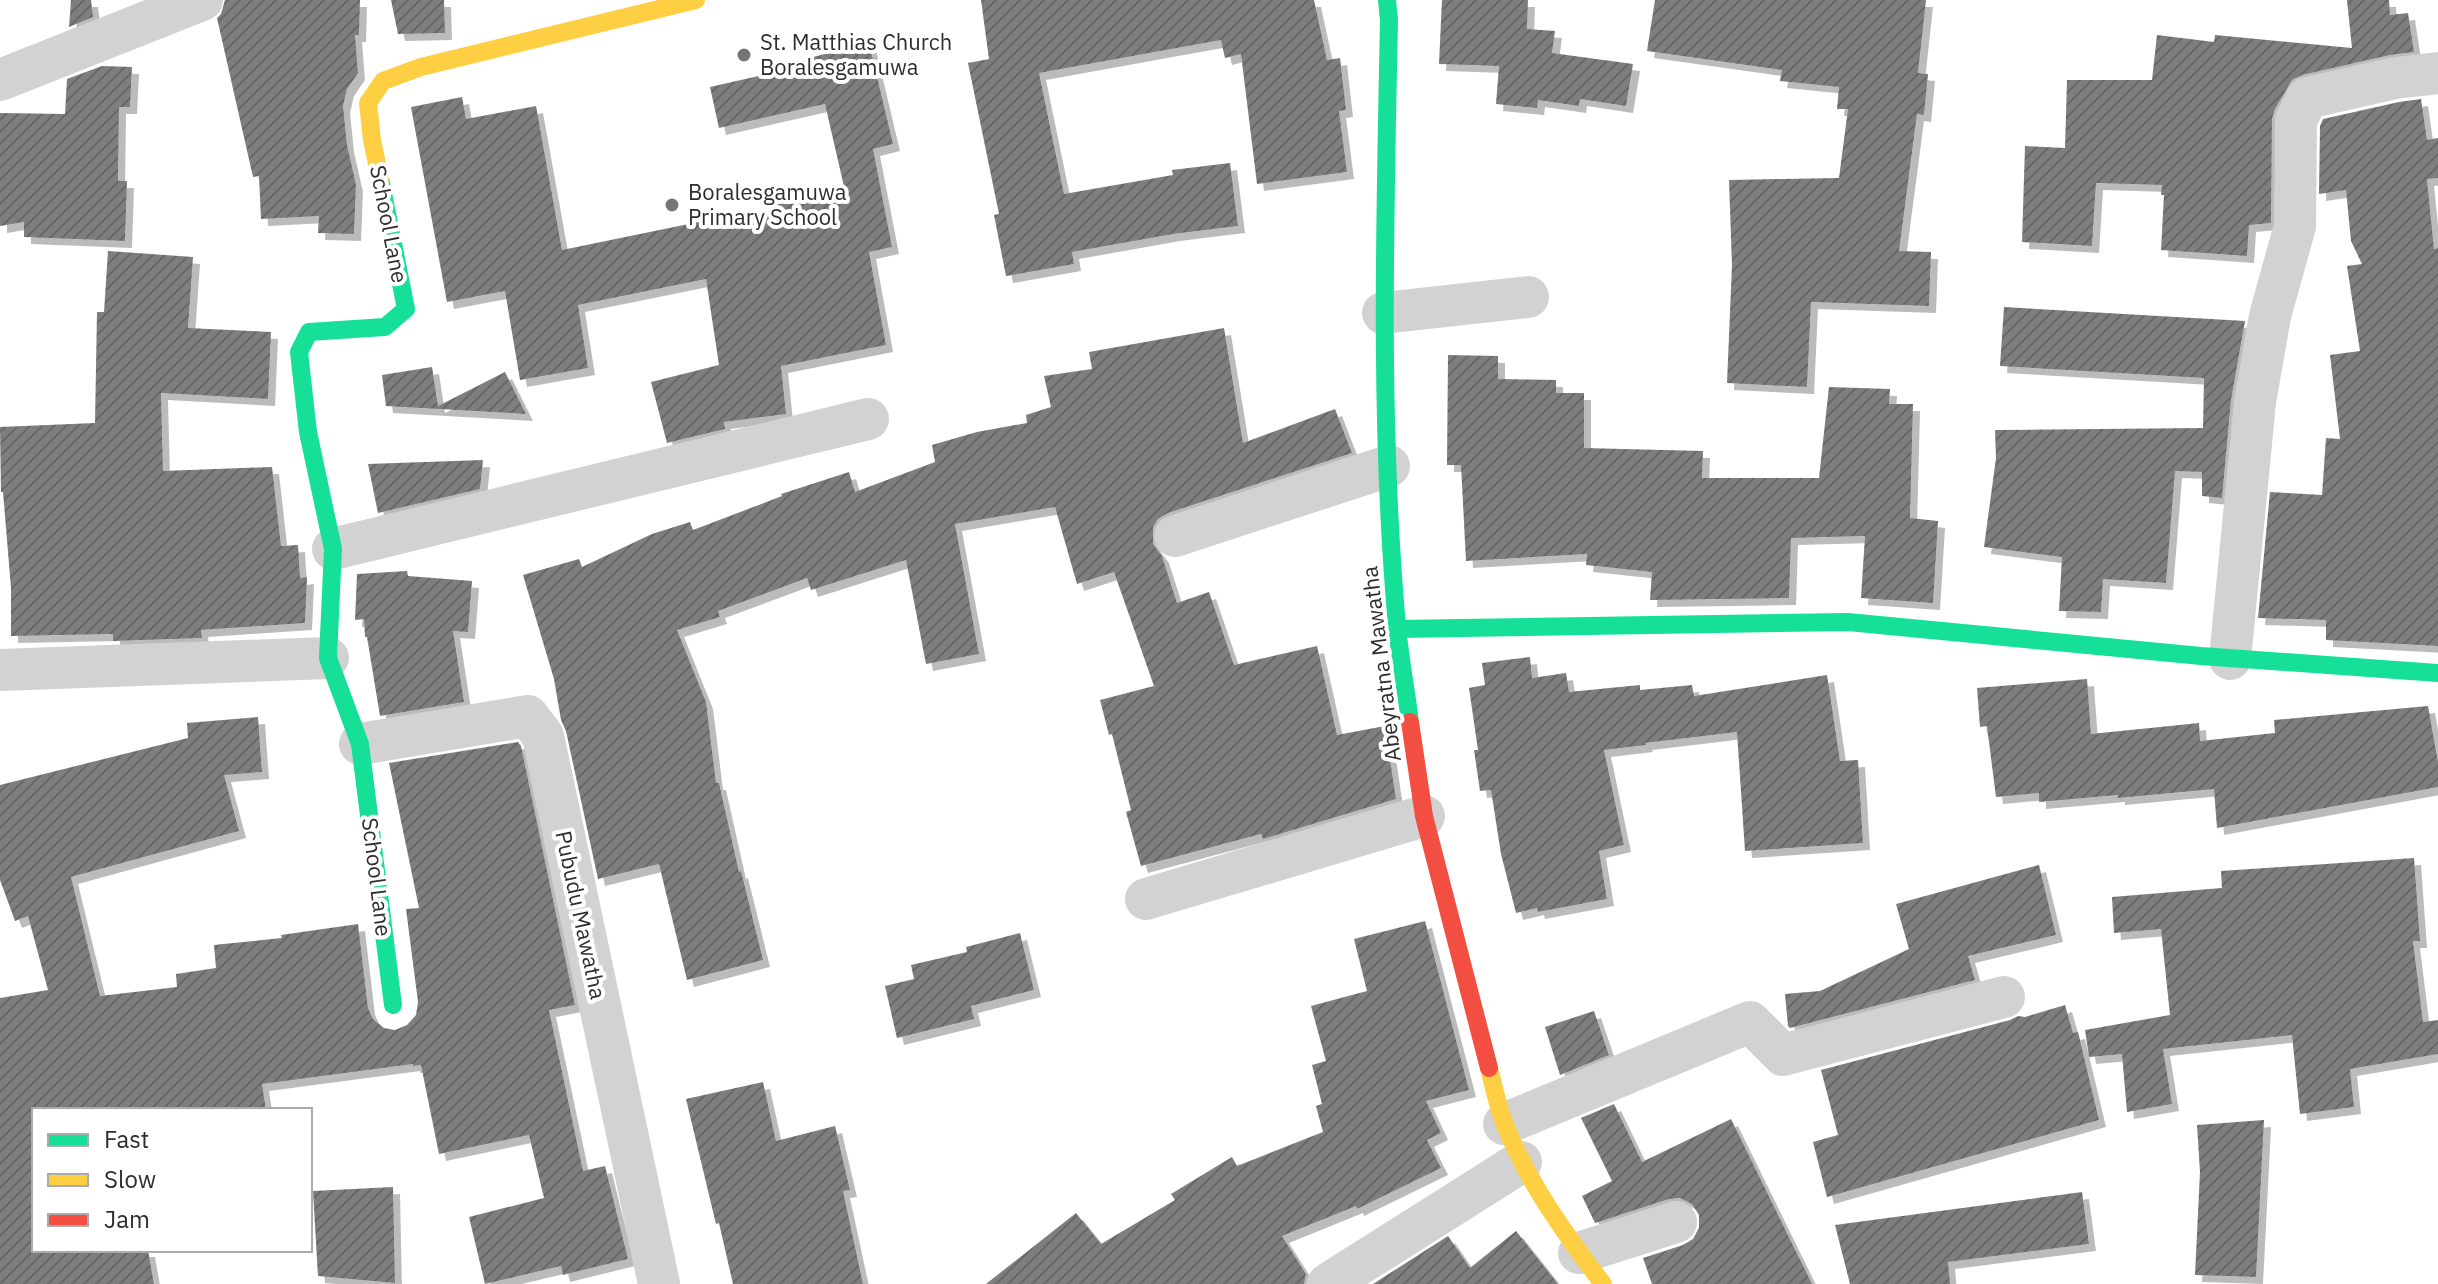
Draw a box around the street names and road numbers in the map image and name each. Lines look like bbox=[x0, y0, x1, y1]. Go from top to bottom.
street label: School Lane bbox=[364, 162, 415, 285]
street label: Abeyratna Mawatha bbox=[1354, 564, 1407, 763]
street label: School Lane bbox=[356, 816, 399, 938]
street label: Pubudu Mawatha bbox=[549, 828, 614, 1002]

